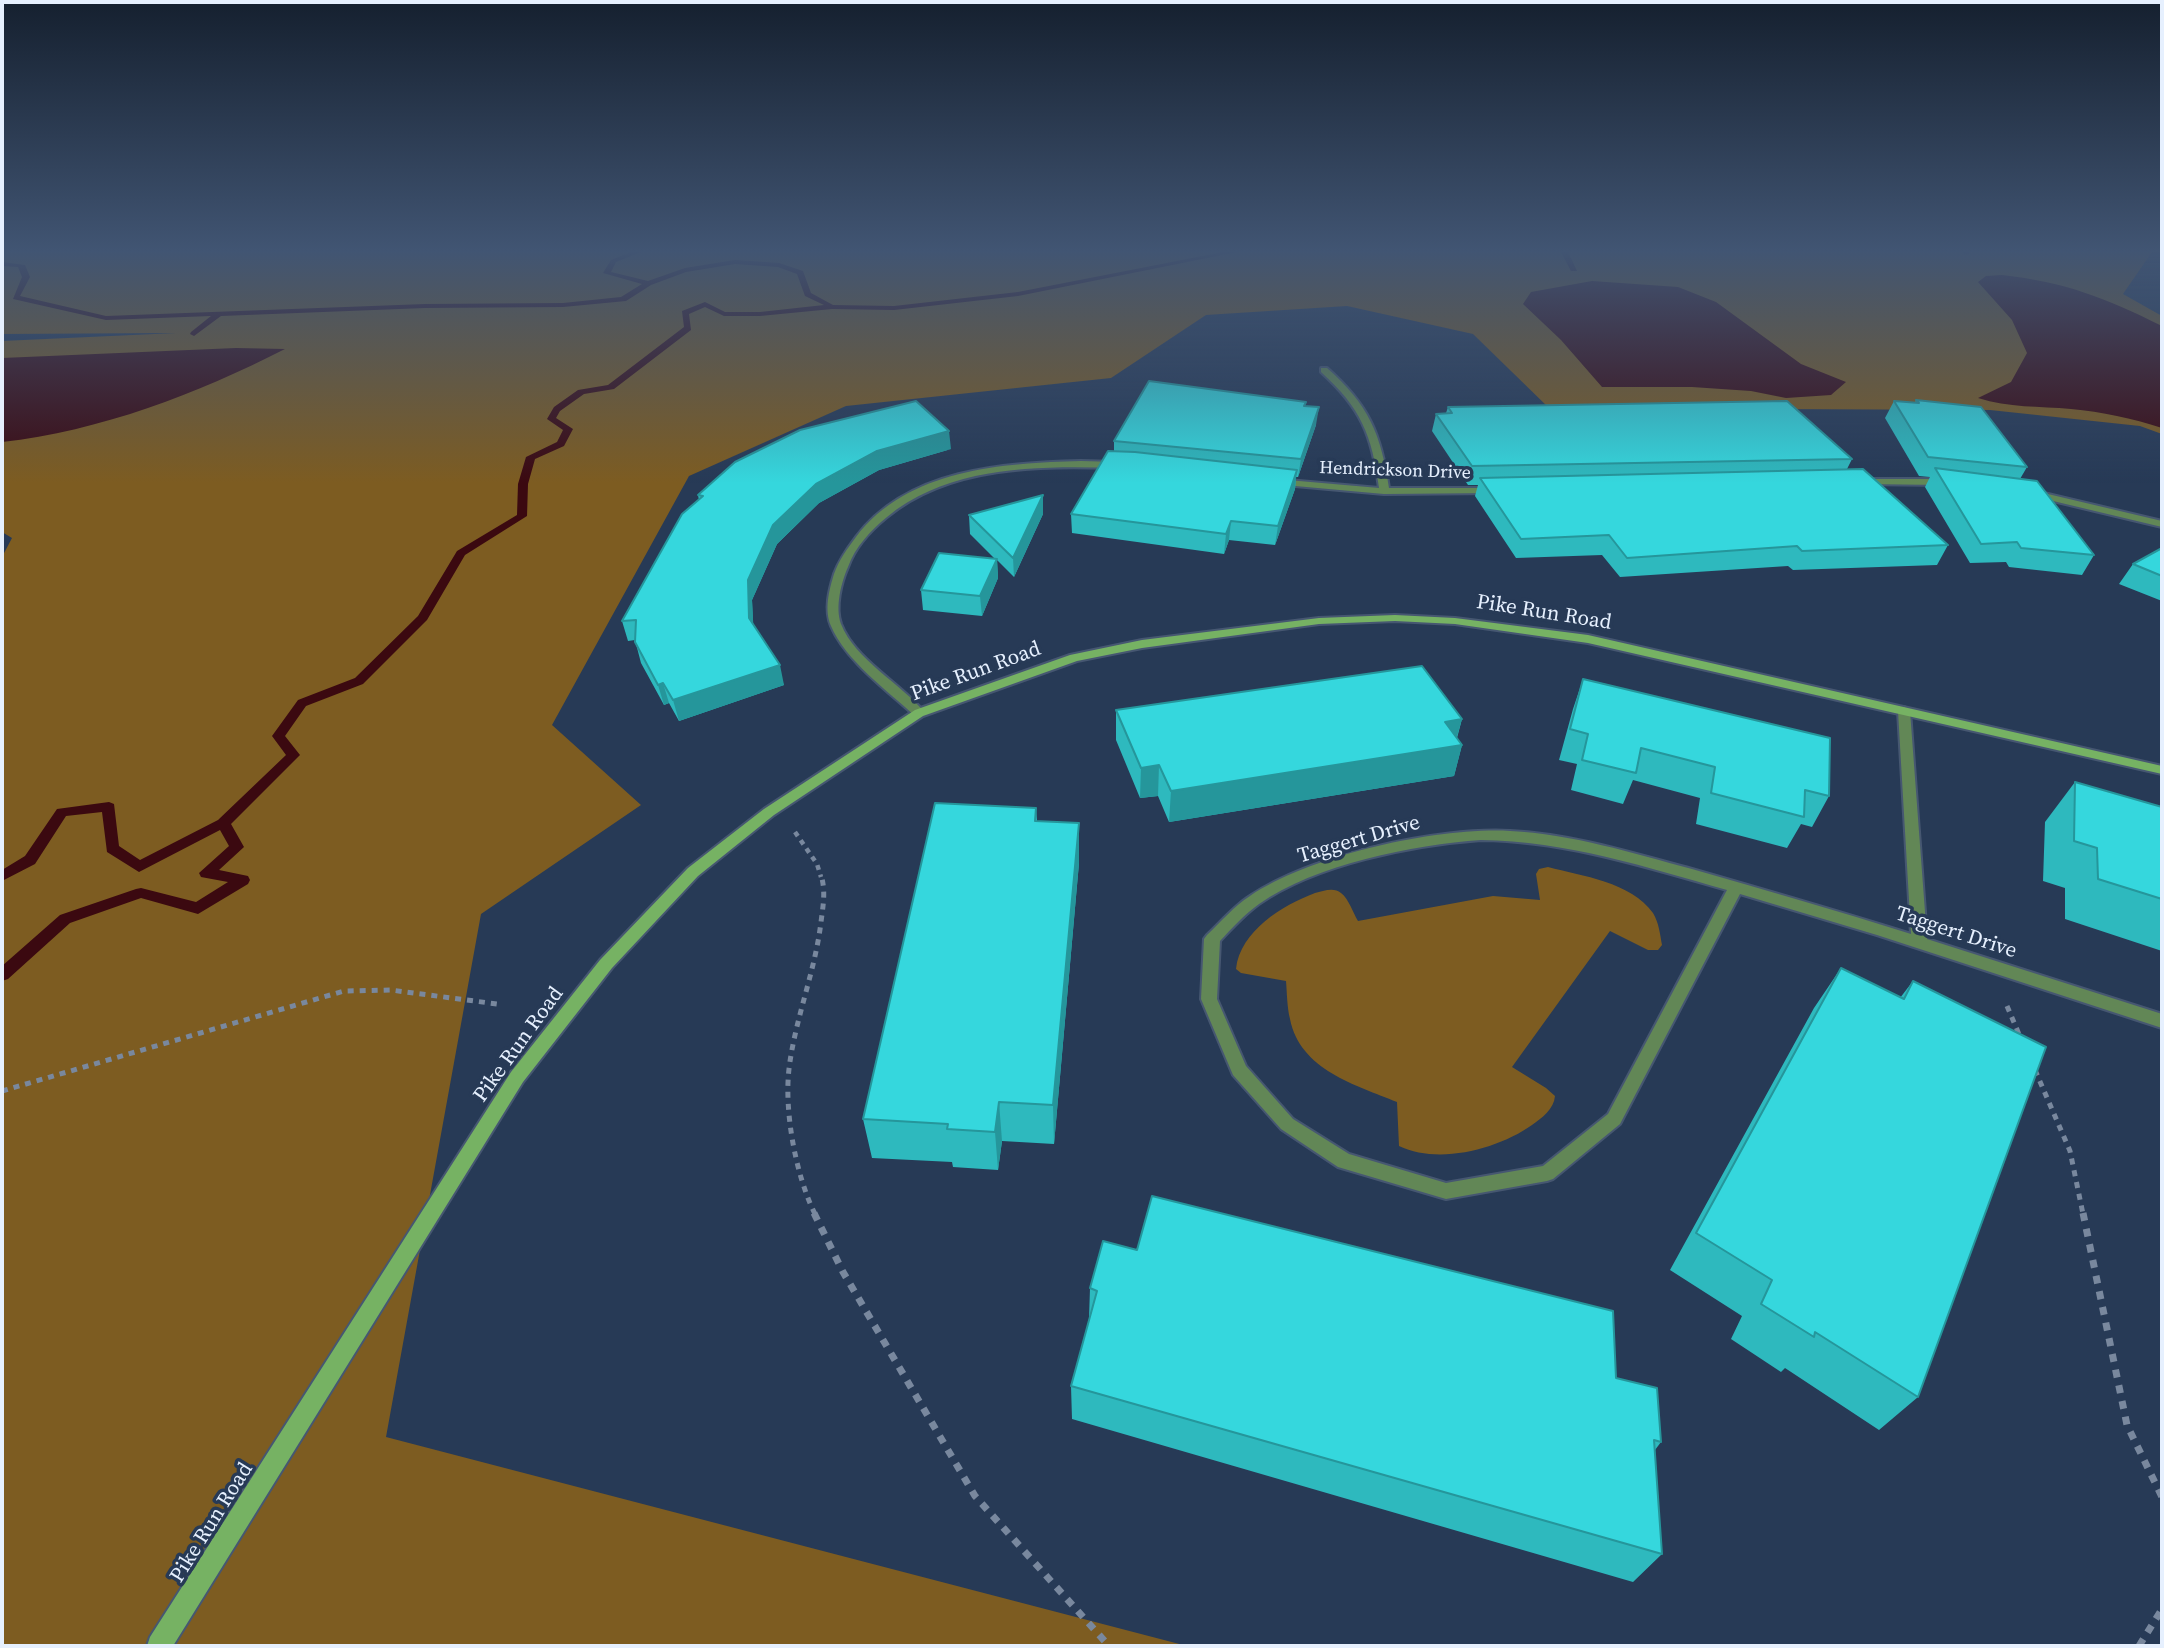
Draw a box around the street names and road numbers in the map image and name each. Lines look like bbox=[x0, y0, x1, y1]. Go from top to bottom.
street label: Hendrickson Drive bbox=[1319, 458, 1471, 484]
street label: Pike Run Road bbox=[1475, 590, 1613, 636]
street label: Pike Run Road bbox=[908, 637, 1044, 707]
street label: Taggert Drive bbox=[1295, 811, 1423, 869]
street label: Taggert Drive bbox=[1892, 902, 2020, 964]
street label: Pike Run Road bbox=[469, 982, 569, 1108]
street label: Pike Run Road bbox=[165, 1458, 259, 1588]

